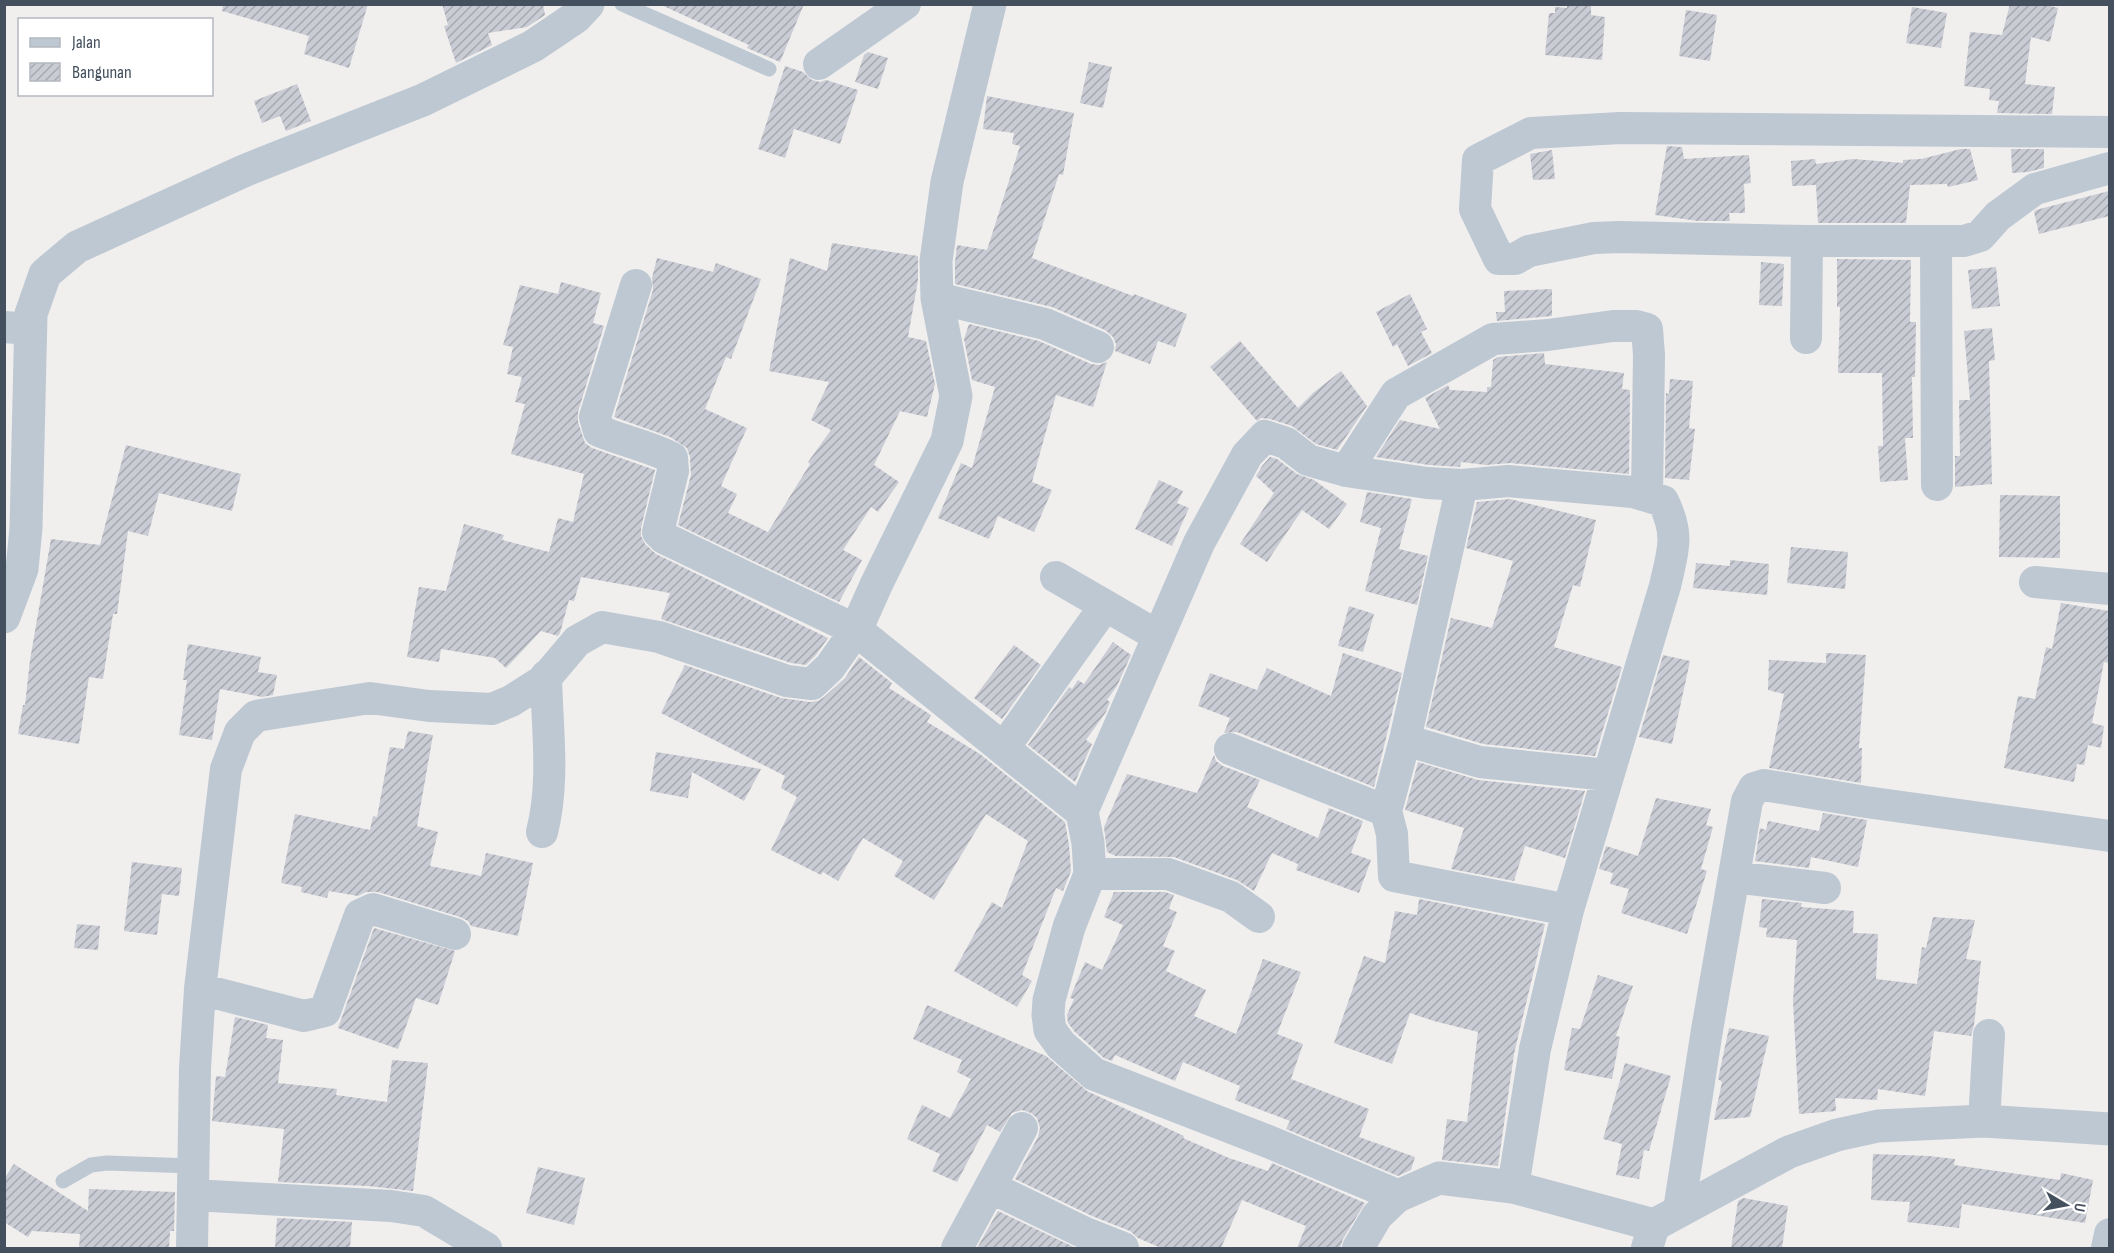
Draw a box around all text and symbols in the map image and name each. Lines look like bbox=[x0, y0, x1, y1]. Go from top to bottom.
legend bbox=[18, 18, 213, 96]
text: Jalan bbox=[71, 32, 101, 53]
text: Bangunan bbox=[72, 62, 132, 83]
north arrow bbox=[2036, 1175, 2096, 1235]
text: U bbox=[2069, 1202, 2089, 1213]

